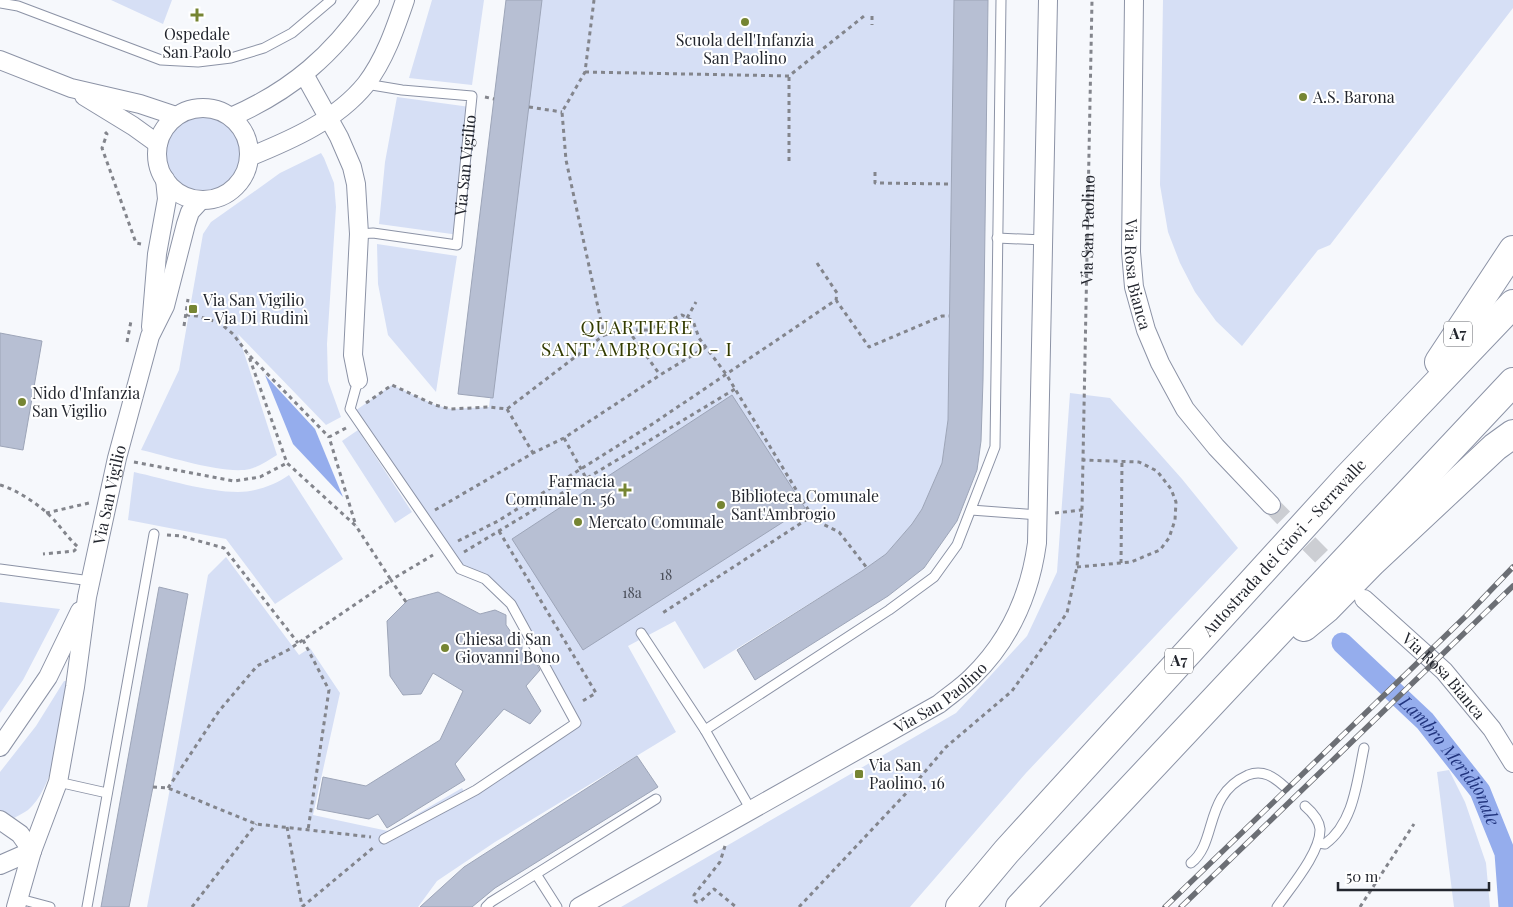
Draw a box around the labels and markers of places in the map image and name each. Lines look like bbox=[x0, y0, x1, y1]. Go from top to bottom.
marker: Ospedale San Paolo bbox=[190, 8, 204, 22]
marker: Scuola dell'Infanzia San Paolino bbox=[739, 16, 751, 28]
place label: Ospedale San Paolo bbox=[162, 23, 232, 62]
place label: Scuola dell'Infanzia San Paolino bbox=[676, 29, 814, 68]
place label: A.S. Barona bbox=[1312, 86, 1395, 107]
marker: A.S. Barona bbox=[1297, 91, 1309, 103]
place label: Via San Vigilio - Via Di Rudinì bbox=[202, 289, 309, 328]
marker: Via San Vigilio - Via Di Rudinì bbox=[187, 303, 199, 315]
place label: Nido d'Infanzia San Vigilio bbox=[32, 382, 140, 421]
marker: Nido d'Infanzia San Vigilio bbox=[16, 396, 28, 408]
place label: Farmacia Comunale n. 56 bbox=[505, 470, 615, 509]
marker: Farmacia Comunale n. 56 bbox=[619, 484, 631, 496]
place label: Biblioteca Comunale Sant'Ambrogio bbox=[731, 485, 879, 524]
marker: Biblioteca Comunale Sant'Ambrogio bbox=[715, 499, 727, 511]
place label: Mercato Comunale bbox=[588, 511, 724, 532]
marker: Mercato Comunale bbox=[572, 516, 584, 528]
place label: Chiesa di San Giovanni Bono bbox=[455, 628, 560, 667]
marker: Chiesa di San Giovanni Bono bbox=[439, 642, 451, 654]
place label: Via San Paolino, 16 bbox=[868, 754, 945, 793]
marker: Via San Paolino, 16 bbox=[853, 768, 865, 780]

